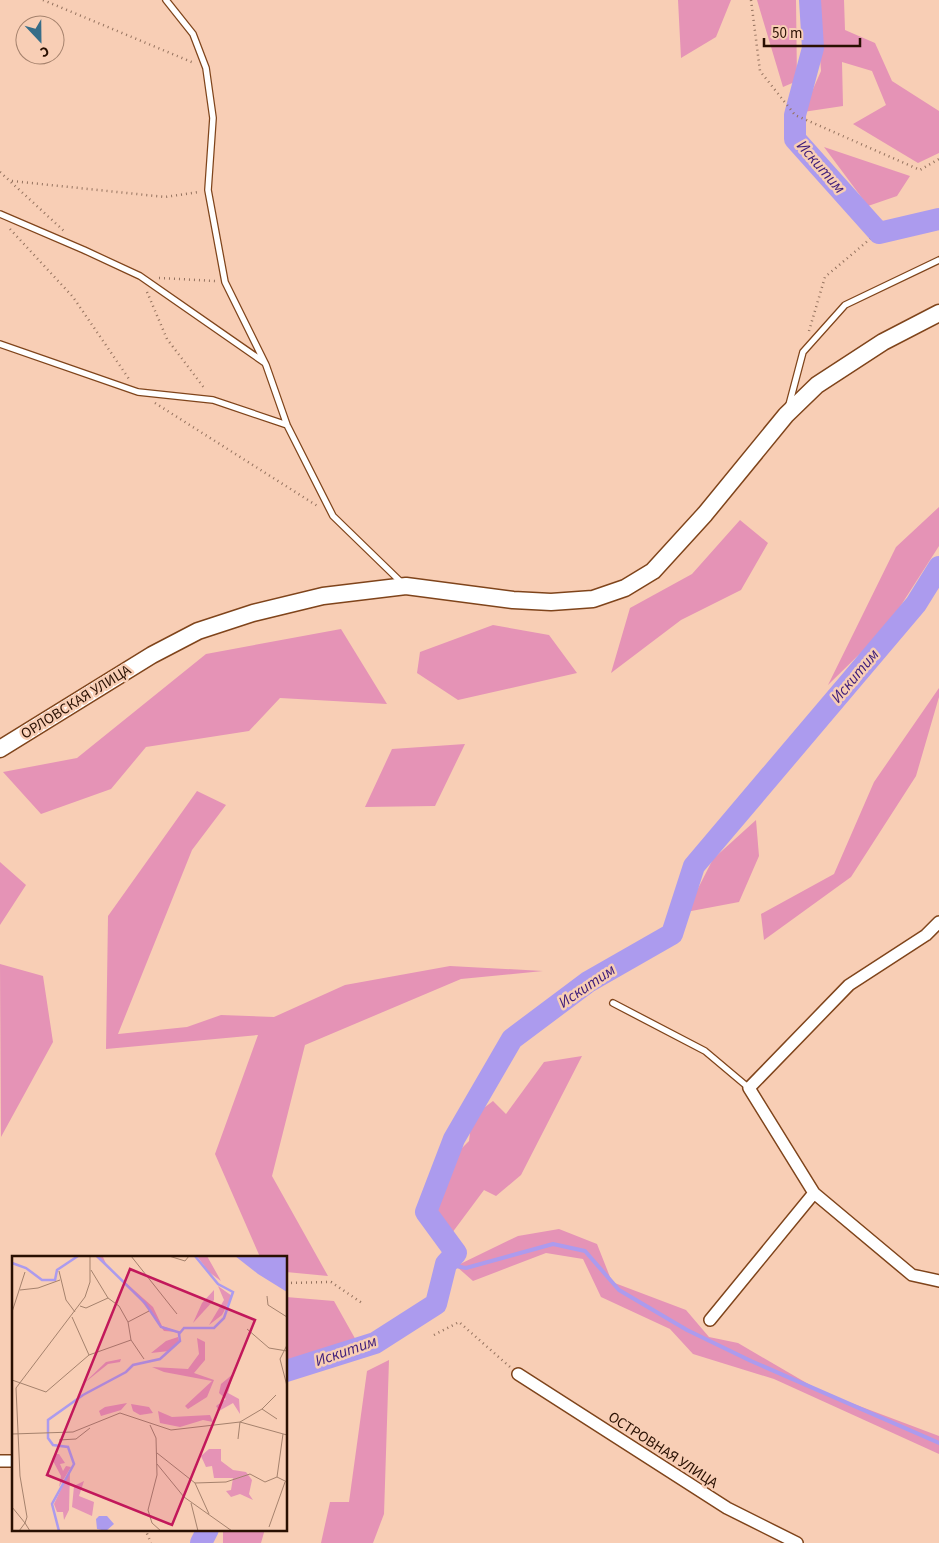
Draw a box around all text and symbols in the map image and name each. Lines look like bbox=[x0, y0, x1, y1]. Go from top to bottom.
north arrow bbox=[15, 15, 65, 65]
scale bar bbox=[764, 15, 860, 47]
text: 50 m bbox=[772, 23, 802, 44]
text: С bbox=[37, 40, 52, 62]
water label: Искитим bbox=[792, 135, 850, 199]
water label: Искитим bbox=[826, 644, 884, 708]
street label: ОРЛОВСКАЯ УЛИЦА bbox=[17, 659, 136, 744]
water label: Искитим bbox=[554, 959, 620, 1013]
inset map bbox=[12, 1256, 288, 1530]
water label: Искитим bbox=[312, 1330, 380, 1372]
street label: ОСТРОВНАЯ УЛИЦА bbox=[604, 1407, 723, 1494]

